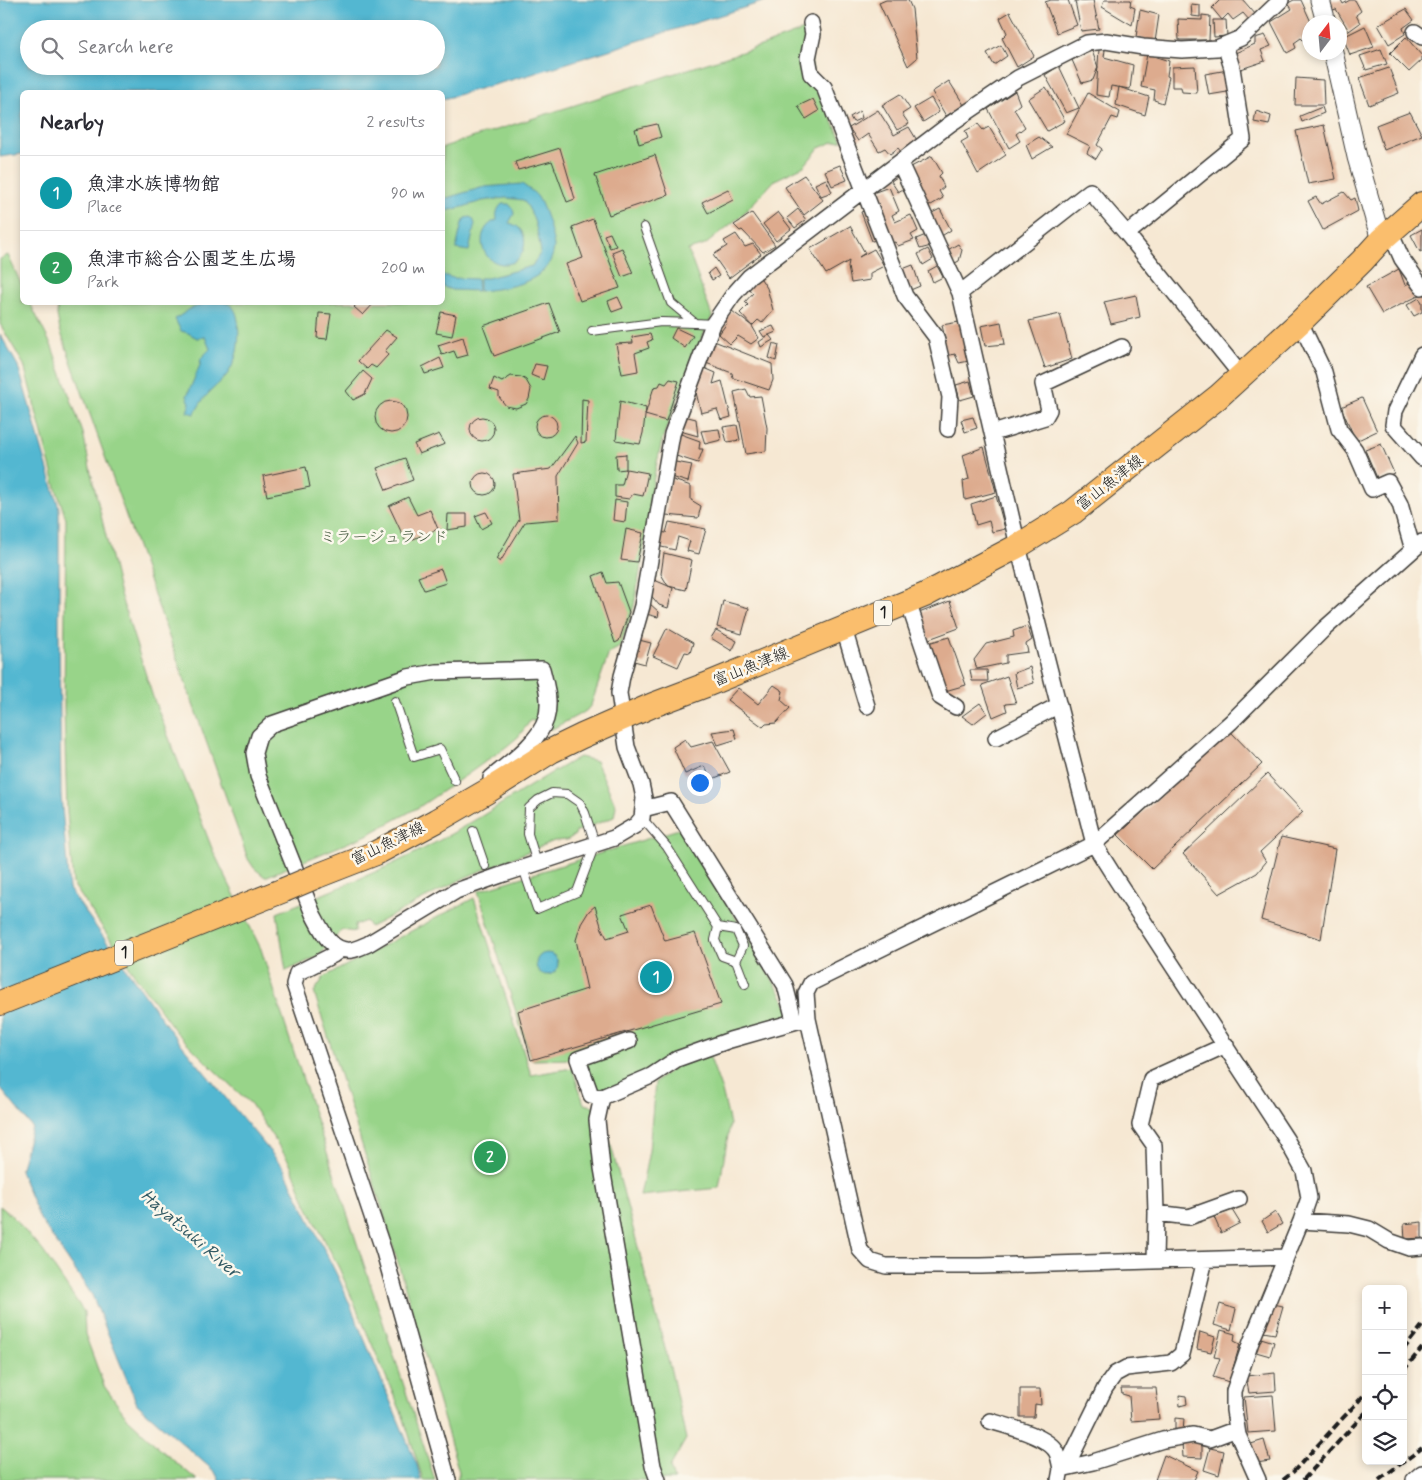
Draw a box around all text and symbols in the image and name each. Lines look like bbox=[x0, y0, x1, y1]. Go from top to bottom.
north arrow bbox=[1302, 15, 1347, 60]
search box bbox=[20, 20, 445, 75]
icon: search bbox=[38, 34, 66, 62]
text: Search here bbox=[78, 35, 174, 60]
text: Nearby bbox=[40, 109, 104, 137]
text: 2 results bbox=[367, 112, 425, 133]
text: 魚津水族博物館 bbox=[87, 172, 220, 197]
text: 1 bbox=[52, 183, 60, 204]
text: 90 m bbox=[391, 183, 425, 204]
text: Place bbox=[87, 197, 122, 218]
text: 魚津市総合公園芝生広場 bbox=[87, 247, 296, 272]
text: 2 bbox=[52, 258, 60, 279]
text: 200 m bbox=[381, 258, 425, 279]
text: Park bbox=[87, 272, 119, 293]
street label: 富山魚津線 bbox=[1072, 450, 1148, 516]
park label: ミラージュランド bbox=[320, 527, 448, 548]
road number: 1 bbox=[874, 600, 892, 626]
street label: 富山魚津線 bbox=[710, 642, 792, 692]
your location bbox=[687, 770, 713, 796]
street label: 富山魚津線 bbox=[347, 817, 429, 871]
road number: 1 bbox=[115, 940, 133, 966]
pin: 1 bbox=[640, 958, 672, 996]
pin: 2 bbox=[474, 1138, 506, 1176]
water label: Hayatsuki River bbox=[135, 1184, 246, 1285]
map controls bbox=[1362, 1285, 1407, 1465]
button: + bbox=[1362, 1285, 1407, 1330]
button: − bbox=[1362, 1330, 1407, 1375]
button: locate bbox=[1362, 1375, 1407, 1420]
button: layers bbox=[1362, 1420, 1407, 1465]

